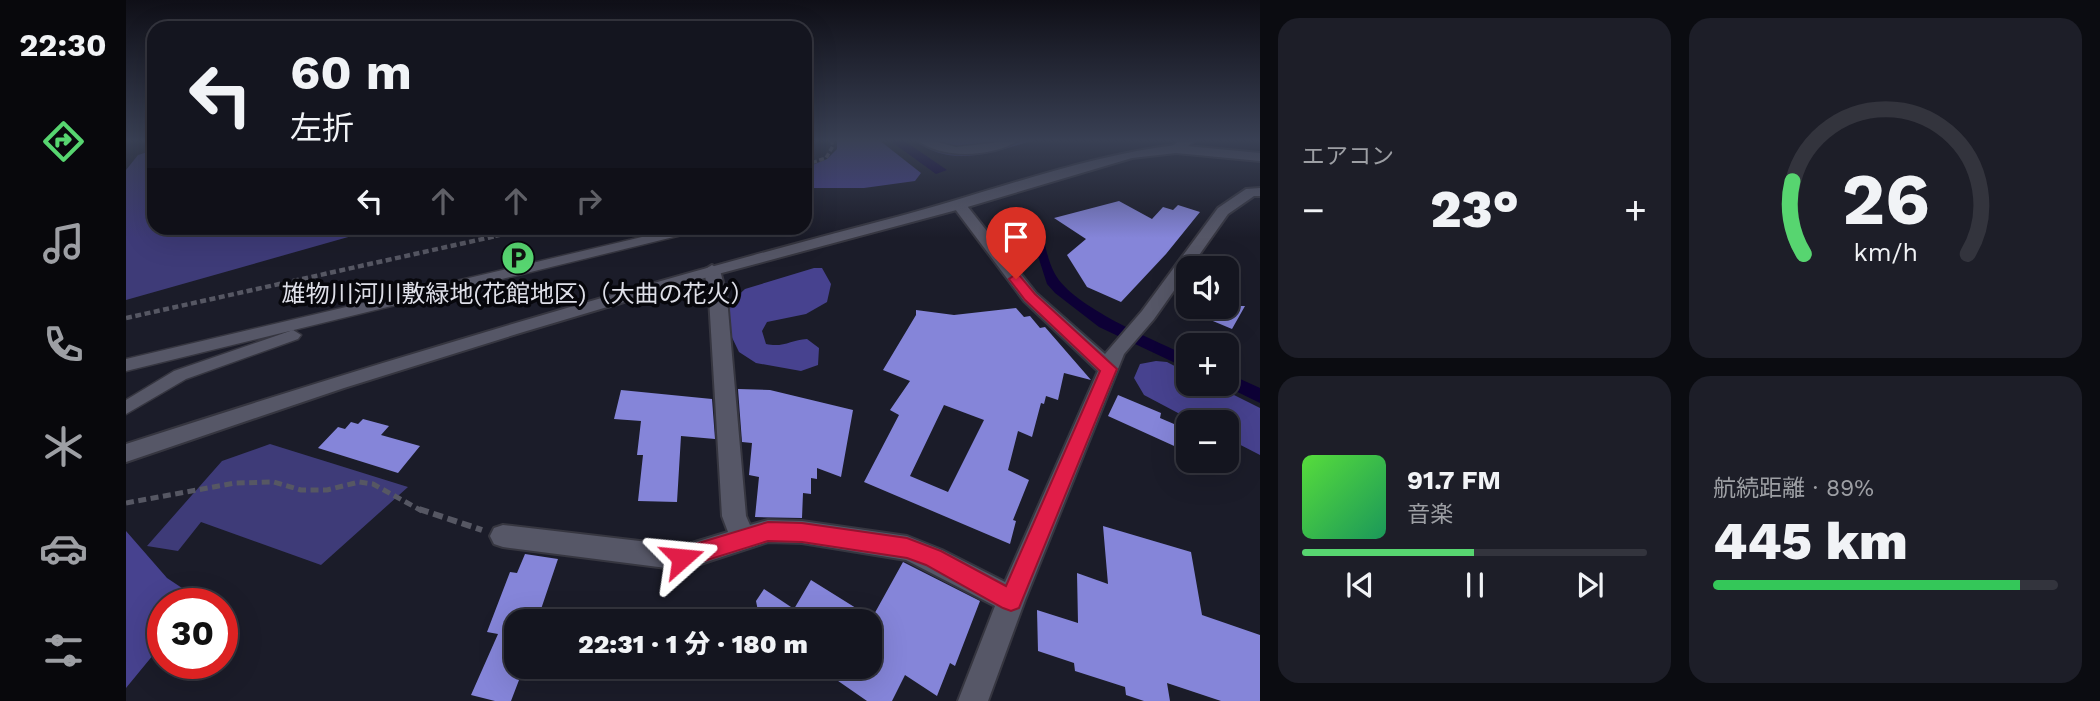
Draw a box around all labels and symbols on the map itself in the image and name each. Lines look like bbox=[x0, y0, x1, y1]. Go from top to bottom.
pin bbox=[986, 207, 1046, 279]
parking icon: 雄物川河川敷緑地(花館地区)（大曲の花火） bbox=[499, 239, 537, 277]
place label: 雄物川河川敷緑地(花館地区)（大曲の花火） bbox=[282, 280, 754, 308]
position arrow bbox=[645, 521, 719, 595]
speed limit sign: 30 bbox=[147, 588, 238, 679]

